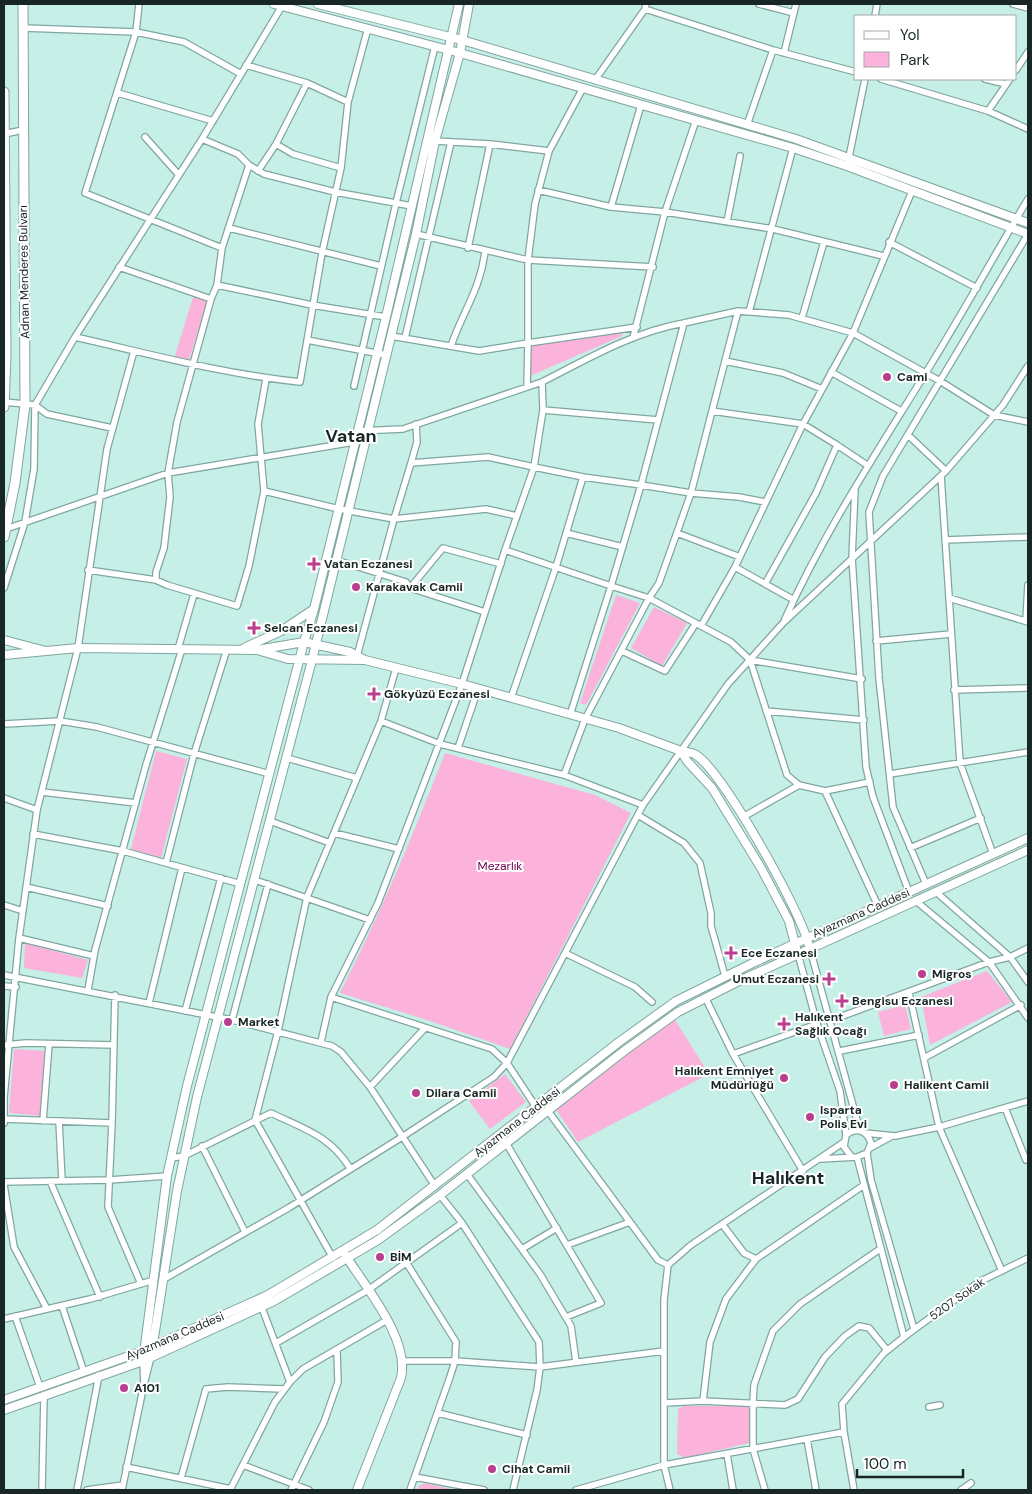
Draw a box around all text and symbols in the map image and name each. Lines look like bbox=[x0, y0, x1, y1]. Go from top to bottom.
legend bbox=[854, 15, 1017, 80]
text: Yol bbox=[900, 25, 920, 45]
text: Park bbox=[900, 50, 930, 70]
street label: Adnan Menderes Bulvarı bbox=[15, 205, 33, 339]
place label: Cami bbox=[897, 369, 927, 385]
marker: Cami bbox=[881, 371, 893, 383]
district label: Vatan bbox=[325, 424, 377, 448]
place label: Vatan Eczanesi bbox=[324, 556, 413, 572]
marker: Vatan Eczanesi bbox=[308, 558, 320, 570]
place label: Karakavak Camii bbox=[366, 579, 463, 595]
marker: Karakavak Camii bbox=[350, 581, 362, 593]
place label: Selcan Eczanesi bbox=[264, 620, 358, 636]
marker: Selcan Eczanesi bbox=[248, 622, 260, 634]
place label: Gökyüzü Eczanesi bbox=[384, 686, 490, 702]
marker: Gökyüzü Eczanesi bbox=[368, 688, 380, 700]
park label: Mezarlık bbox=[478, 858, 522, 874]
street label: Ayazmana Caddesi bbox=[810, 884, 912, 942]
place label: Ece Eczanesi bbox=[741, 945, 817, 961]
marker: Ece Eczanesi bbox=[725, 947, 737, 959]
place label: Migros bbox=[932, 966, 972, 982]
marker: Migros bbox=[916, 968, 928, 980]
place label: Umut Eczanesi bbox=[733, 971, 819, 987]
marker: Umut Eczanesi bbox=[823, 973, 835, 985]
place label: Bengisu Eczanesi bbox=[852, 993, 953, 1009]
marker: Bengisu Eczanesi bbox=[836, 995, 848, 1007]
place label: Halıkent Sağlık Ocağı bbox=[795, 1009, 867, 1039]
place label: Market bbox=[238, 1014, 279, 1030]
marker: Market bbox=[222, 1016, 234, 1028]
marker: Halıkent Sağlık Ocağı bbox=[777, 1017, 791, 1031]
place label: Halıkent Emniyet Müdürlüğü bbox=[675, 1063, 774, 1093]
marker: Halıkent Emniyet Müdürlüğü bbox=[778, 1072, 790, 1084]
place label: Halikent Camii bbox=[904, 1077, 989, 1093]
marker: Halikent Camii bbox=[888, 1079, 900, 1091]
street label: Ayazmana Caddesi bbox=[471, 1083, 564, 1161]
place label: Dilara Camii bbox=[426, 1085, 497, 1101]
marker: Dilara Camii bbox=[410, 1087, 422, 1099]
place label: Isparta Polis Evi bbox=[820, 1102, 867, 1132]
marker: Isparta Polis Evi bbox=[804, 1111, 816, 1123]
district label: Halıkent bbox=[752, 1166, 824, 1190]
place label: BİM bbox=[390, 1249, 412, 1265]
marker: BİM bbox=[374, 1251, 386, 1263]
street label: 5207 Sokak bbox=[926, 1274, 988, 1324]
street label: Ayazmana Caddesi bbox=[123, 1308, 227, 1364]
place label: A101 bbox=[134, 1380, 159, 1396]
marker: A101 bbox=[118, 1382, 130, 1394]
scale bar bbox=[857, 1446, 963, 1478]
text: 100 m bbox=[864, 1454, 907, 1474]
place label: Cihat Camii bbox=[502, 1461, 570, 1477]
marker: Cihat Camii bbox=[486, 1463, 498, 1475]

